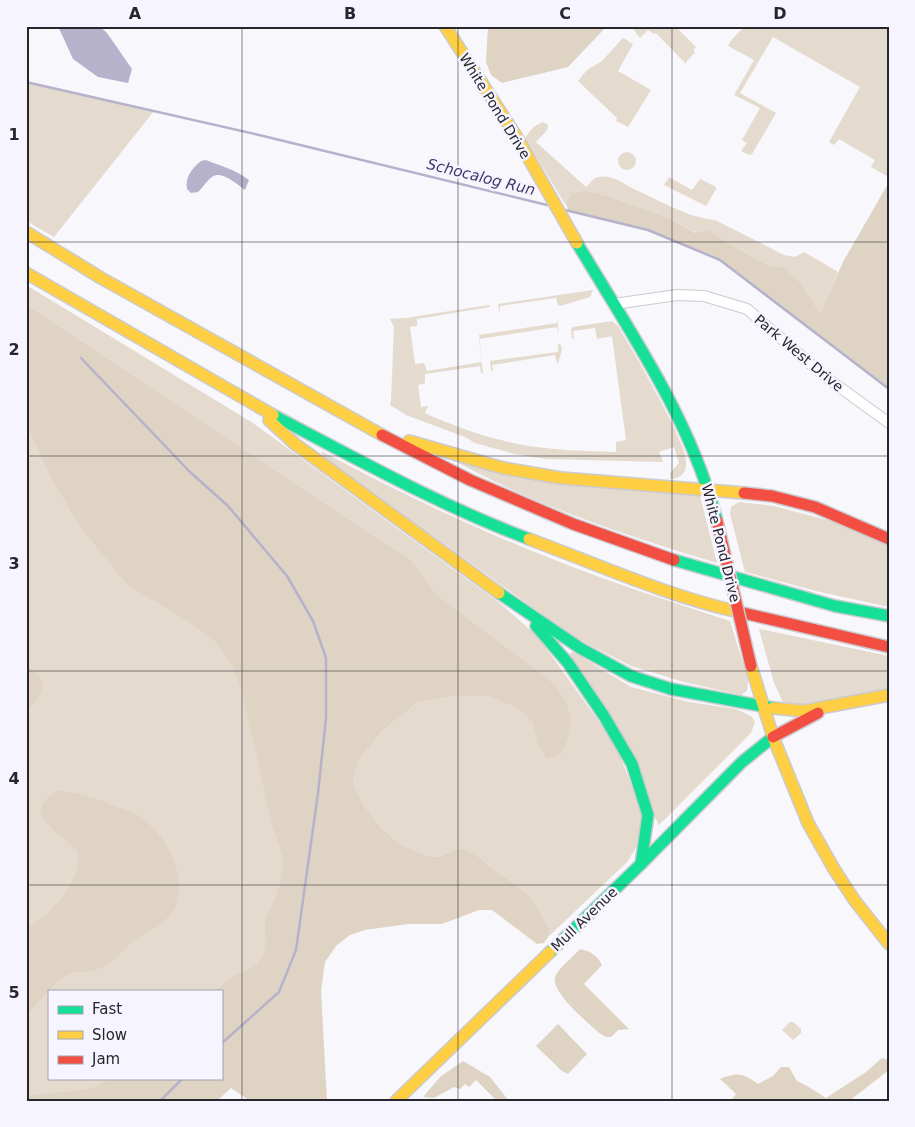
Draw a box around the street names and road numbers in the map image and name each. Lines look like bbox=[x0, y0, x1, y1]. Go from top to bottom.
street label: White Pond Drive bbox=[456, 50, 534, 162]
street label: Park West Drive bbox=[751, 311, 847, 395]
street label: White Pond Drive bbox=[699, 482, 743, 604]
street label: Mull Avenue bbox=[548, 884, 620, 954]

